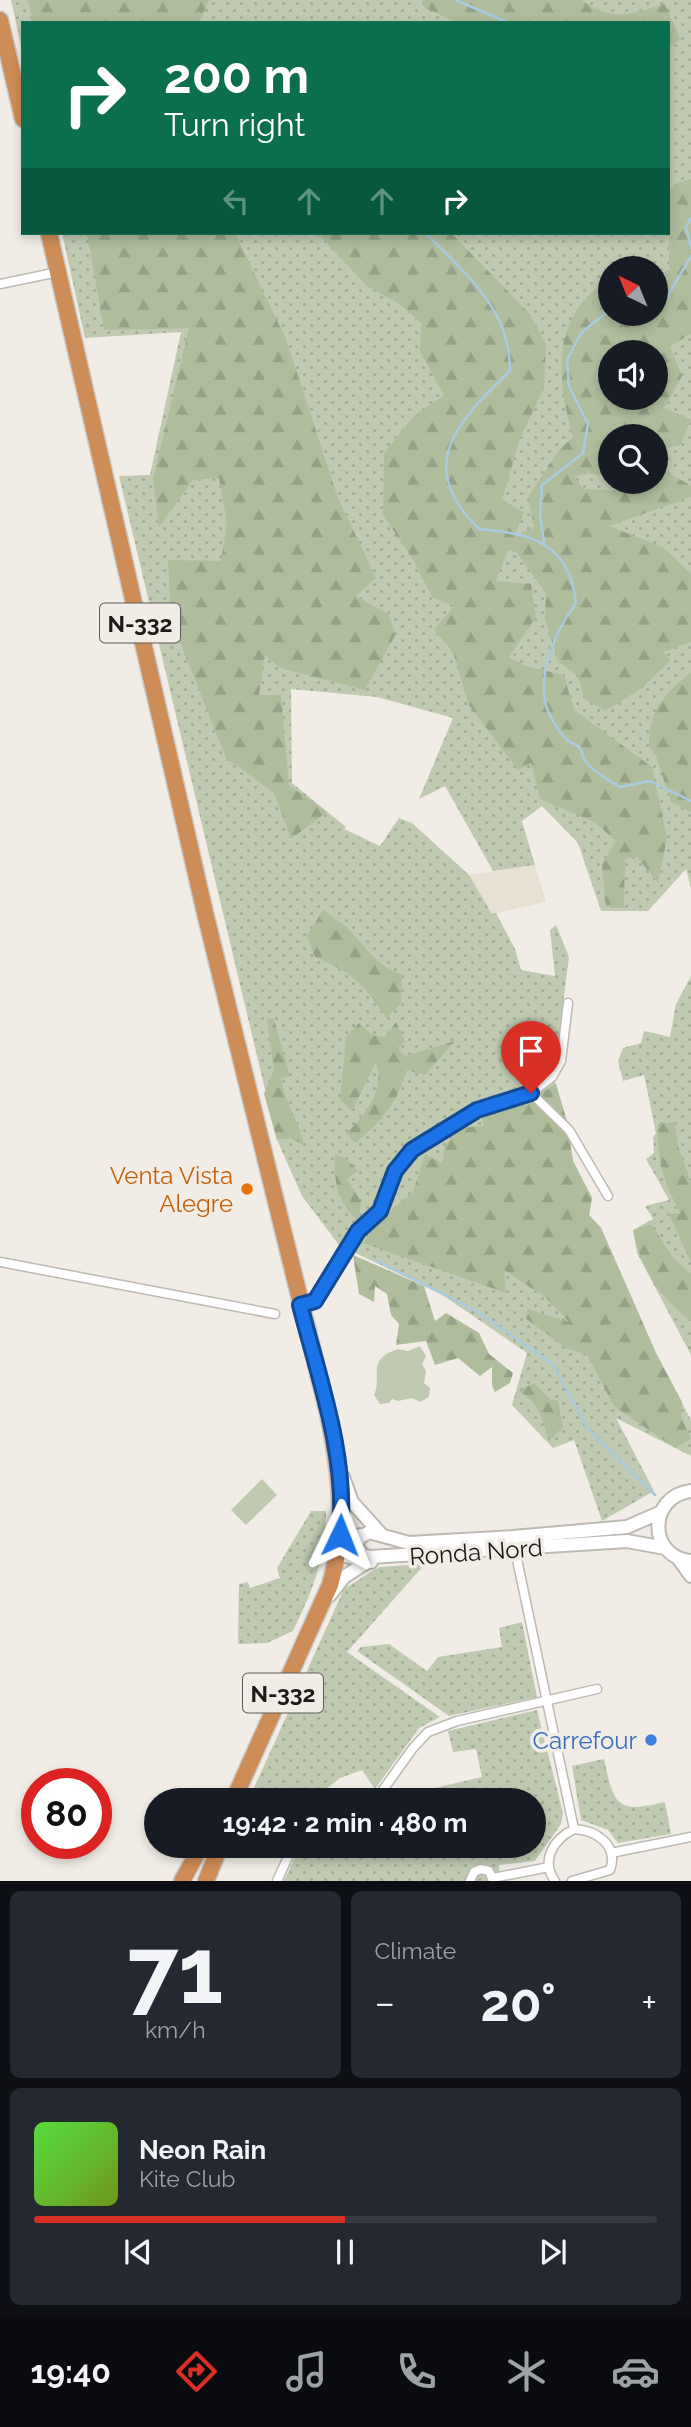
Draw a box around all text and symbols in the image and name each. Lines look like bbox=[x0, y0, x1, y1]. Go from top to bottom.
text: 200 m bbox=[164, 47, 309, 104]
icon: right bbox=[49, 49, 140, 140]
text: Turn right bbox=[164, 106, 305, 143]
icon: left bbox=[217, 182, 255, 220]
icon: ahead bbox=[290, 182, 328, 220]
icon: ahead bbox=[363, 182, 401, 220]
icon: right bbox=[436, 182, 474, 220]
north arrow bbox=[598, 256, 668, 326]
map controls bbox=[598, 256, 668, 494]
button: sound bbox=[598, 340, 668, 410]
button: search bbox=[598, 424, 668, 494]
road number: N-332 bbox=[100, 604, 180, 642]
pin bbox=[501, 1021, 561, 1093]
icon: arrive bbox=[512, 1032, 550, 1070]
place label: Venta Vista Alegre bbox=[110, 1161, 233, 1218]
marker: Venta Vista Alegre bbox=[239, 1181, 255, 1197]
position arrow bbox=[303, 1498, 377, 1572]
street label: Ronda Nord bbox=[408, 1533, 544, 1571]
road number: N-332 bbox=[243, 1674, 323, 1712]
place label: Carrefour bbox=[533, 1726, 638, 1755]
marker: Carrefour bbox=[643, 1732, 659, 1748]
speed limit sign: 80 bbox=[21, 1768, 112, 1859]
text: 19:42 · 2 min · 480 m bbox=[222, 1808, 468, 1838]
text: 71 bbox=[127, 1917, 223, 2024]
text: Climate bbox=[375, 1937, 456, 1964]
text: 20° bbox=[480, 1972, 556, 2033]
text: − bbox=[375, 1980, 395, 2025]
text: + bbox=[641, 1980, 657, 2025]
text: km/h bbox=[145, 2016, 206, 2043]
text: Neon Rain bbox=[139, 2135, 266, 2165]
text: Kite Club bbox=[139, 2165, 236, 2192]
icon: previous bbox=[119, 2233, 157, 2271]
icon: pause bbox=[326, 2233, 364, 2271]
icon: next bbox=[534, 2233, 572, 2271]
icon: directions bbox=[172, 2347, 221, 2396]
icon: music bbox=[282, 2347, 331, 2396]
icon: phone bbox=[392, 2347, 441, 2396]
icon: climate bbox=[502, 2347, 551, 2396]
icon: car bbox=[611, 2347, 660, 2396]
text: 19:40 bbox=[30, 2353, 111, 2390]

